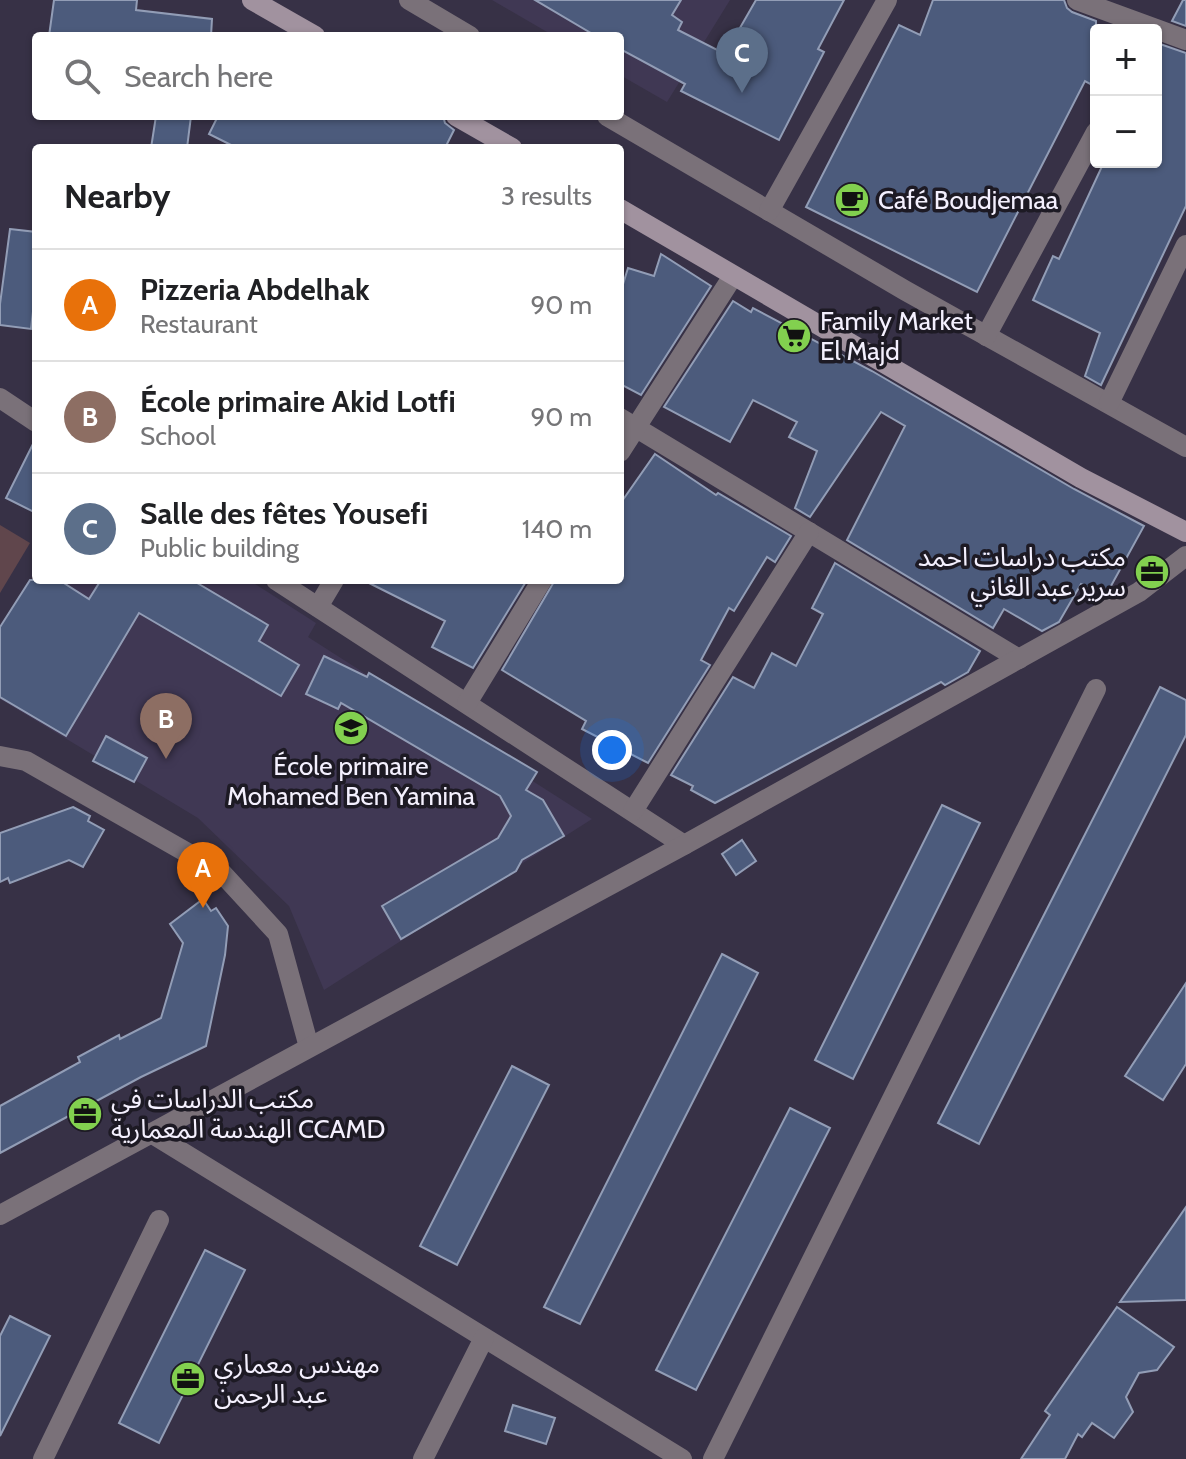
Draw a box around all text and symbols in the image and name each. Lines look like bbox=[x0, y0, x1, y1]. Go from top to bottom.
map controls bbox=[1090, 24, 1162, 168]
button: + bbox=[1090, 24, 1162, 96]
pin: C bbox=[716, 27, 768, 93]
search box bbox=[32, 32, 624, 120]
icon: search bbox=[60, 54, 104, 98]
text: Search here bbox=[124, 58, 273, 95]
button: − bbox=[1090, 96, 1162, 168]
text: Nearby bbox=[64, 175, 171, 217]
text: 3 results bbox=[501, 180, 592, 212]
cafe icon: Café Boudjemaa bbox=[833, 181, 871, 219]
place label: Café Boudjemaa bbox=[878, 184, 1059, 216]
text: Pizzeria Abdelhak bbox=[140, 271, 370, 308]
text: A bbox=[82, 289, 98, 321]
text: 90 m bbox=[530, 289, 592, 321]
place label: Family Market El Majd bbox=[820, 305, 973, 367]
text: Restaurant bbox=[140, 308, 258, 340]
supermarket icon: Family Market El Majd bbox=[775, 317, 813, 355]
text: École primaire Akid Lotfi bbox=[140, 383, 456, 420]
text: B bbox=[82, 401, 98, 433]
text: 90 m bbox=[530, 401, 592, 433]
text: School bbox=[140, 420, 216, 452]
text: Salle des fêtes Yousefi bbox=[140, 495, 428, 532]
text: C bbox=[82, 513, 98, 545]
text: 140 m bbox=[522, 513, 592, 545]
text: Public building bbox=[140, 532, 299, 564]
place label: مكتب دراسات احمد سرير عبد الغاني bbox=[918, 541, 1126, 607]
office icon: مكتب دراسات احمد سرير عبد الغاني bbox=[1133, 553, 1171, 591]
pin: B bbox=[140, 693, 192, 759]
school or university icon: École primaire Mohamed Ben Yamina bbox=[332, 709, 370, 747]
your location bbox=[592, 730, 632, 770]
place label: École primaire Mohamed Ben Yamina bbox=[227, 750, 476, 812]
pin: A bbox=[177, 842, 229, 908]
place label: مكتب الدراسات في الهندسة المعمارية CCAMD bbox=[111, 1083, 385, 1145]
office icon: مكتب الدراسات في الهندسة المعمارية CCAMD bbox=[66, 1095, 104, 1133]
place label: مهندس معماري عبد الرحمن bbox=[214, 1348, 380, 1410]
office icon: مهندس معماري عبد الرحمن bbox=[169, 1360, 207, 1398]

